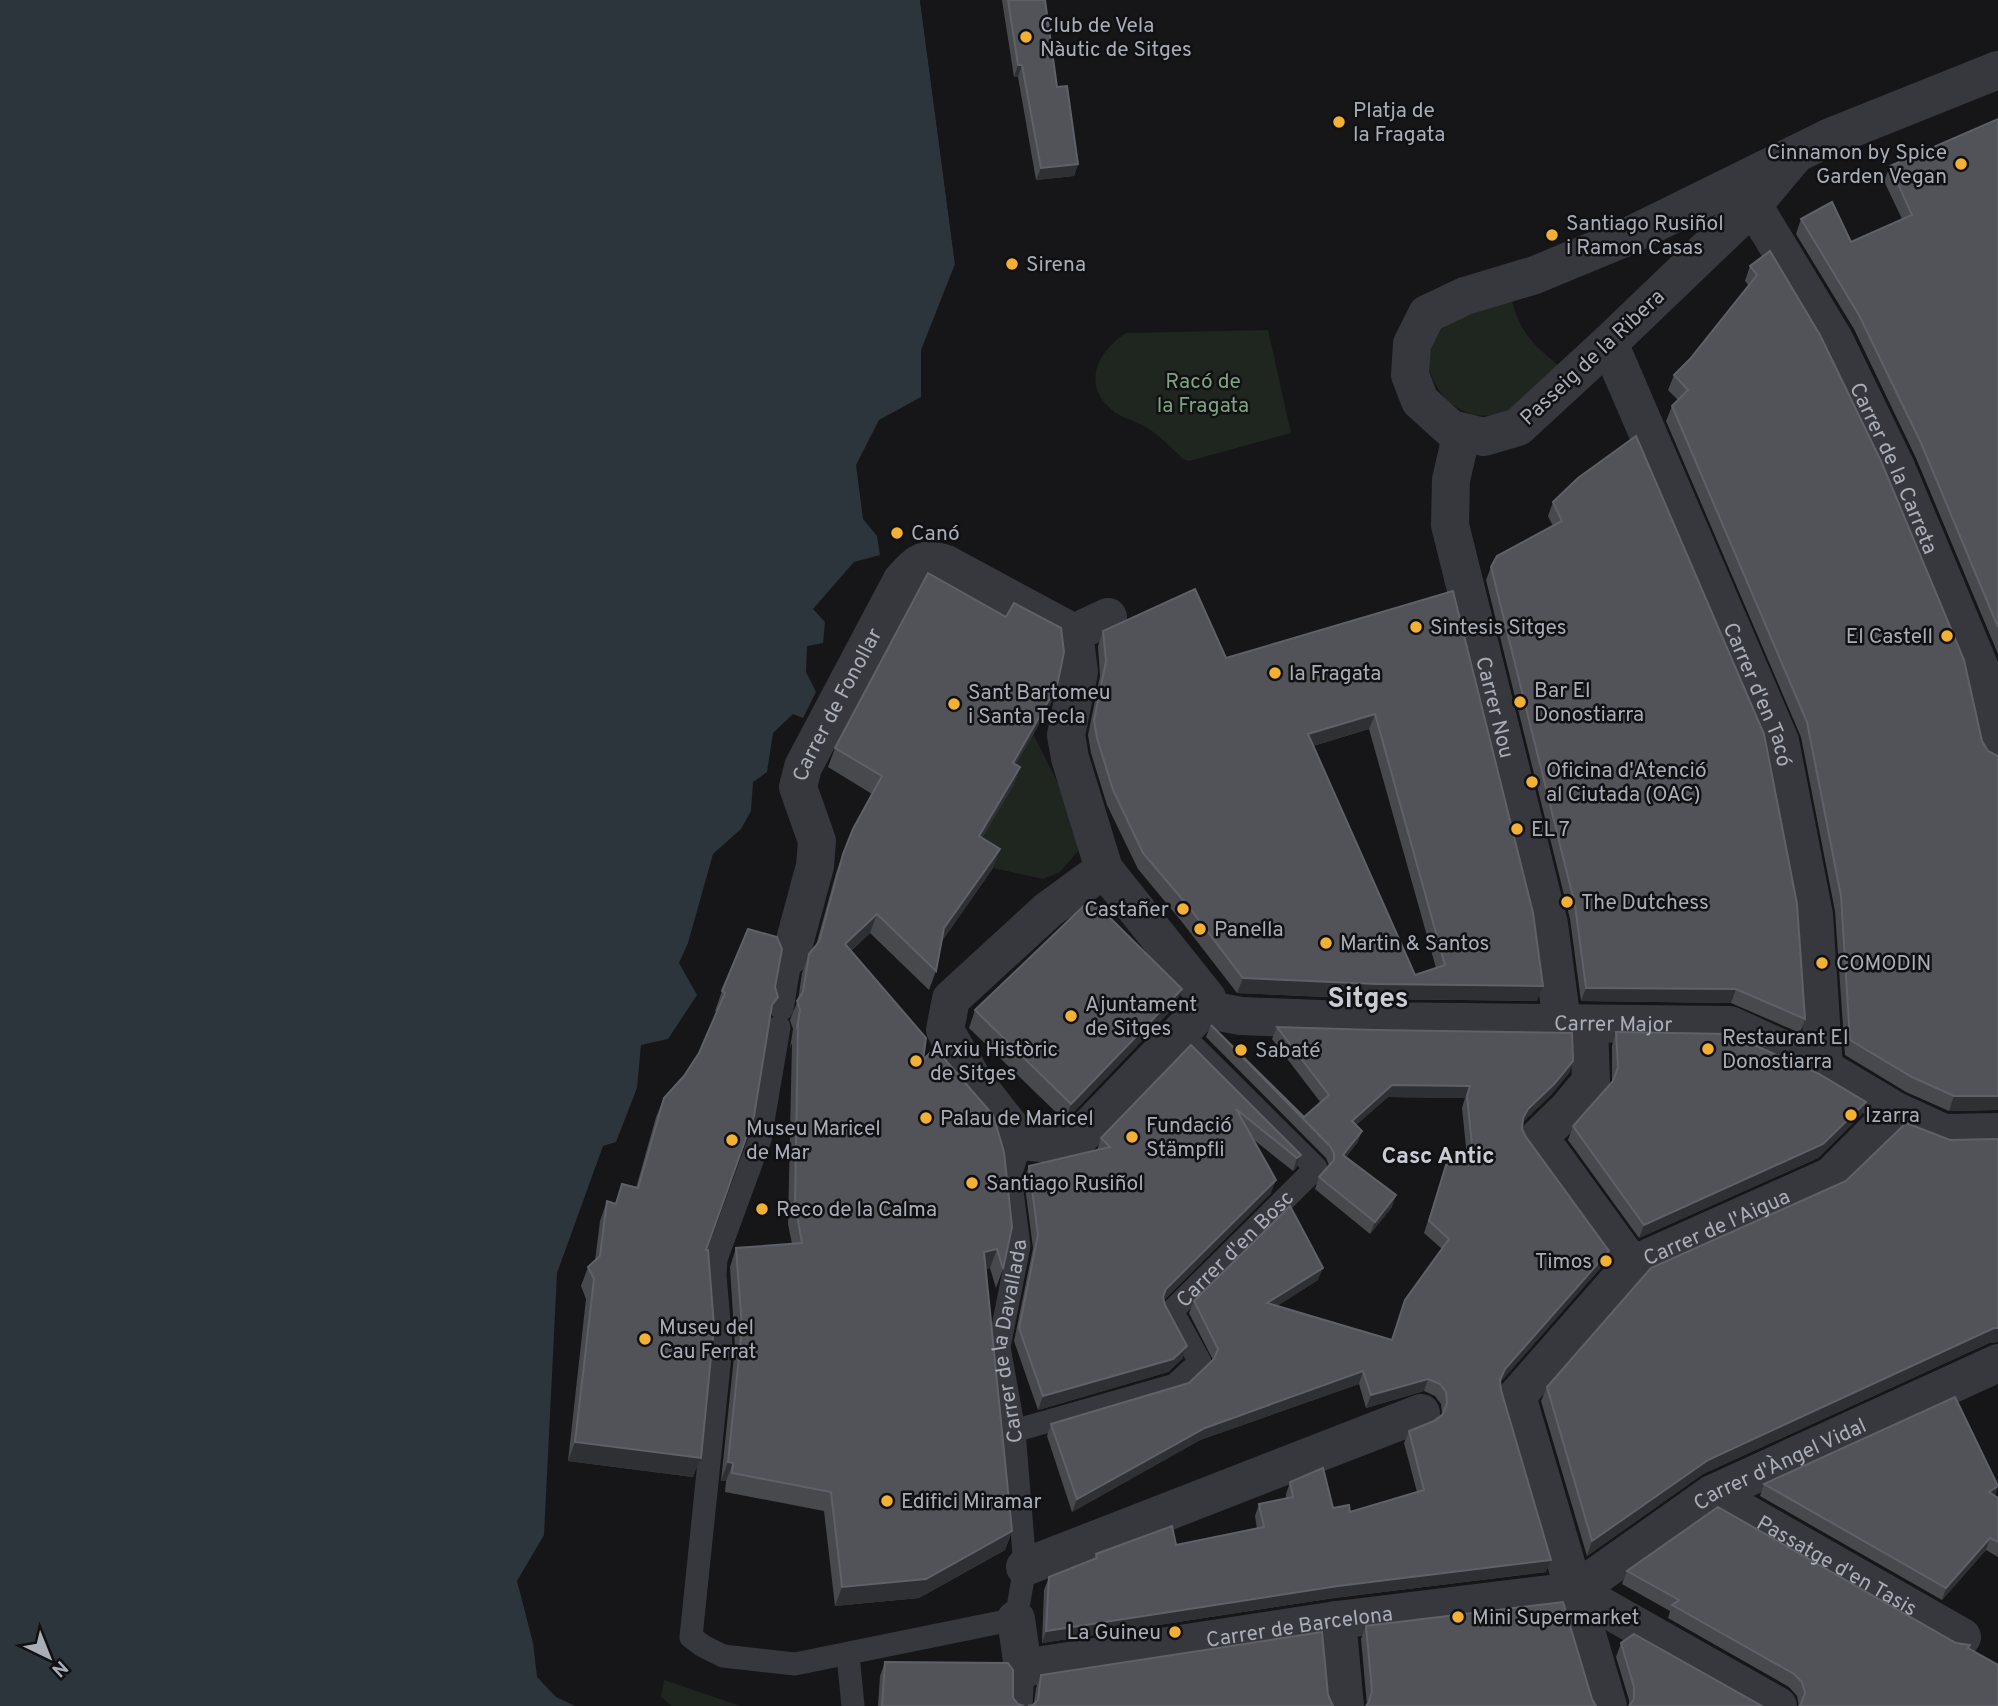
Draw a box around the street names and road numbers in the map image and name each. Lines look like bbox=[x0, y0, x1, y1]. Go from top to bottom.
street label: Passeig de la Ribera bbox=[1515, 284, 1671, 432]
street label: Carrer de la Carreta bbox=[1842, 379, 1943, 558]
street label: Carrer d'en Tacó bbox=[1716, 619, 1797, 769]
street label: Carrer de Fonollar bbox=[788, 624, 889, 784]
street label: Carrer Nou bbox=[1468, 654, 1519, 761]
street label: Carrer Major bbox=[1554, 1011, 1673, 1039]
street label: Carrer de l'Aigua bbox=[1640, 1184, 1795, 1273]
street label: Carrer d'en Bosc bbox=[1171, 1185, 1300, 1314]
street label: Carrer de la Davallada bbox=[987, 1238, 1035, 1444]
street label: Carrer d'Àngel Vidal bbox=[1689, 1413, 1871, 1518]
street label: Passatge d'en Tasis bbox=[1751, 1510, 1921, 1623]
street label: Carrer de Barcelona bbox=[1204, 1601, 1394, 1655]

